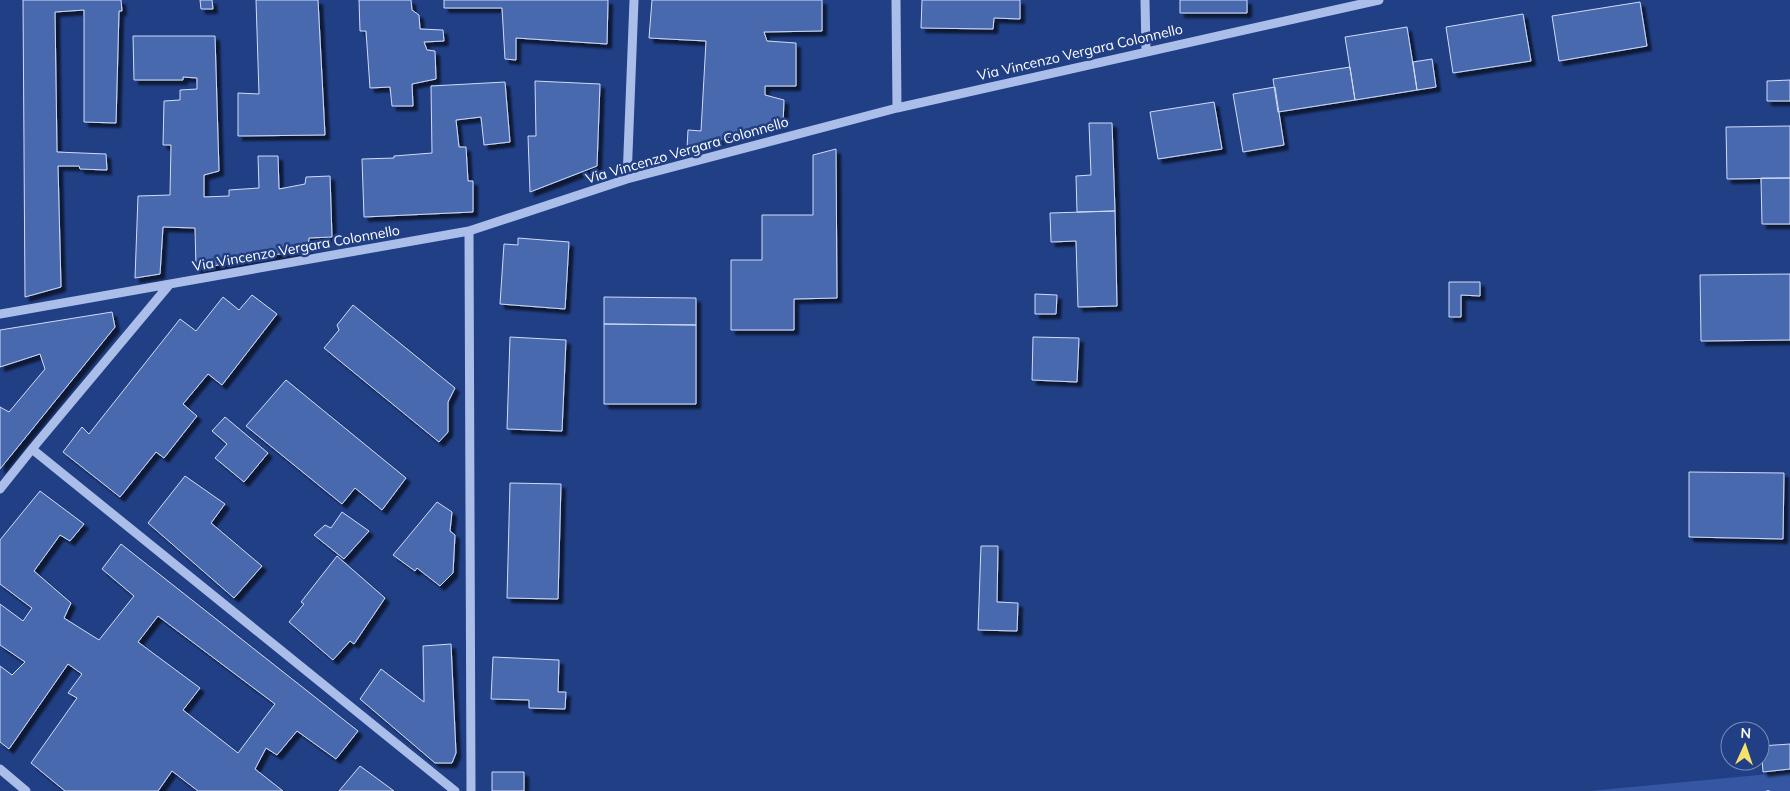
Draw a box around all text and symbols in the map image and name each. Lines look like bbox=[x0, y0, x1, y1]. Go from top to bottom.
street label: Via Vincenzo Vergara Colonnello bbox=[975, 20, 1185, 84]
street label: Via Vincenzo Vergara Colonnello bbox=[583, 112, 791, 188]
street label: Via Vincenzo Vergara Colonnello bbox=[191, 221, 401, 275]
north arrow bbox=[1720, 721, 1770, 771]
text: N bbox=[1740, 724, 1751, 742]

